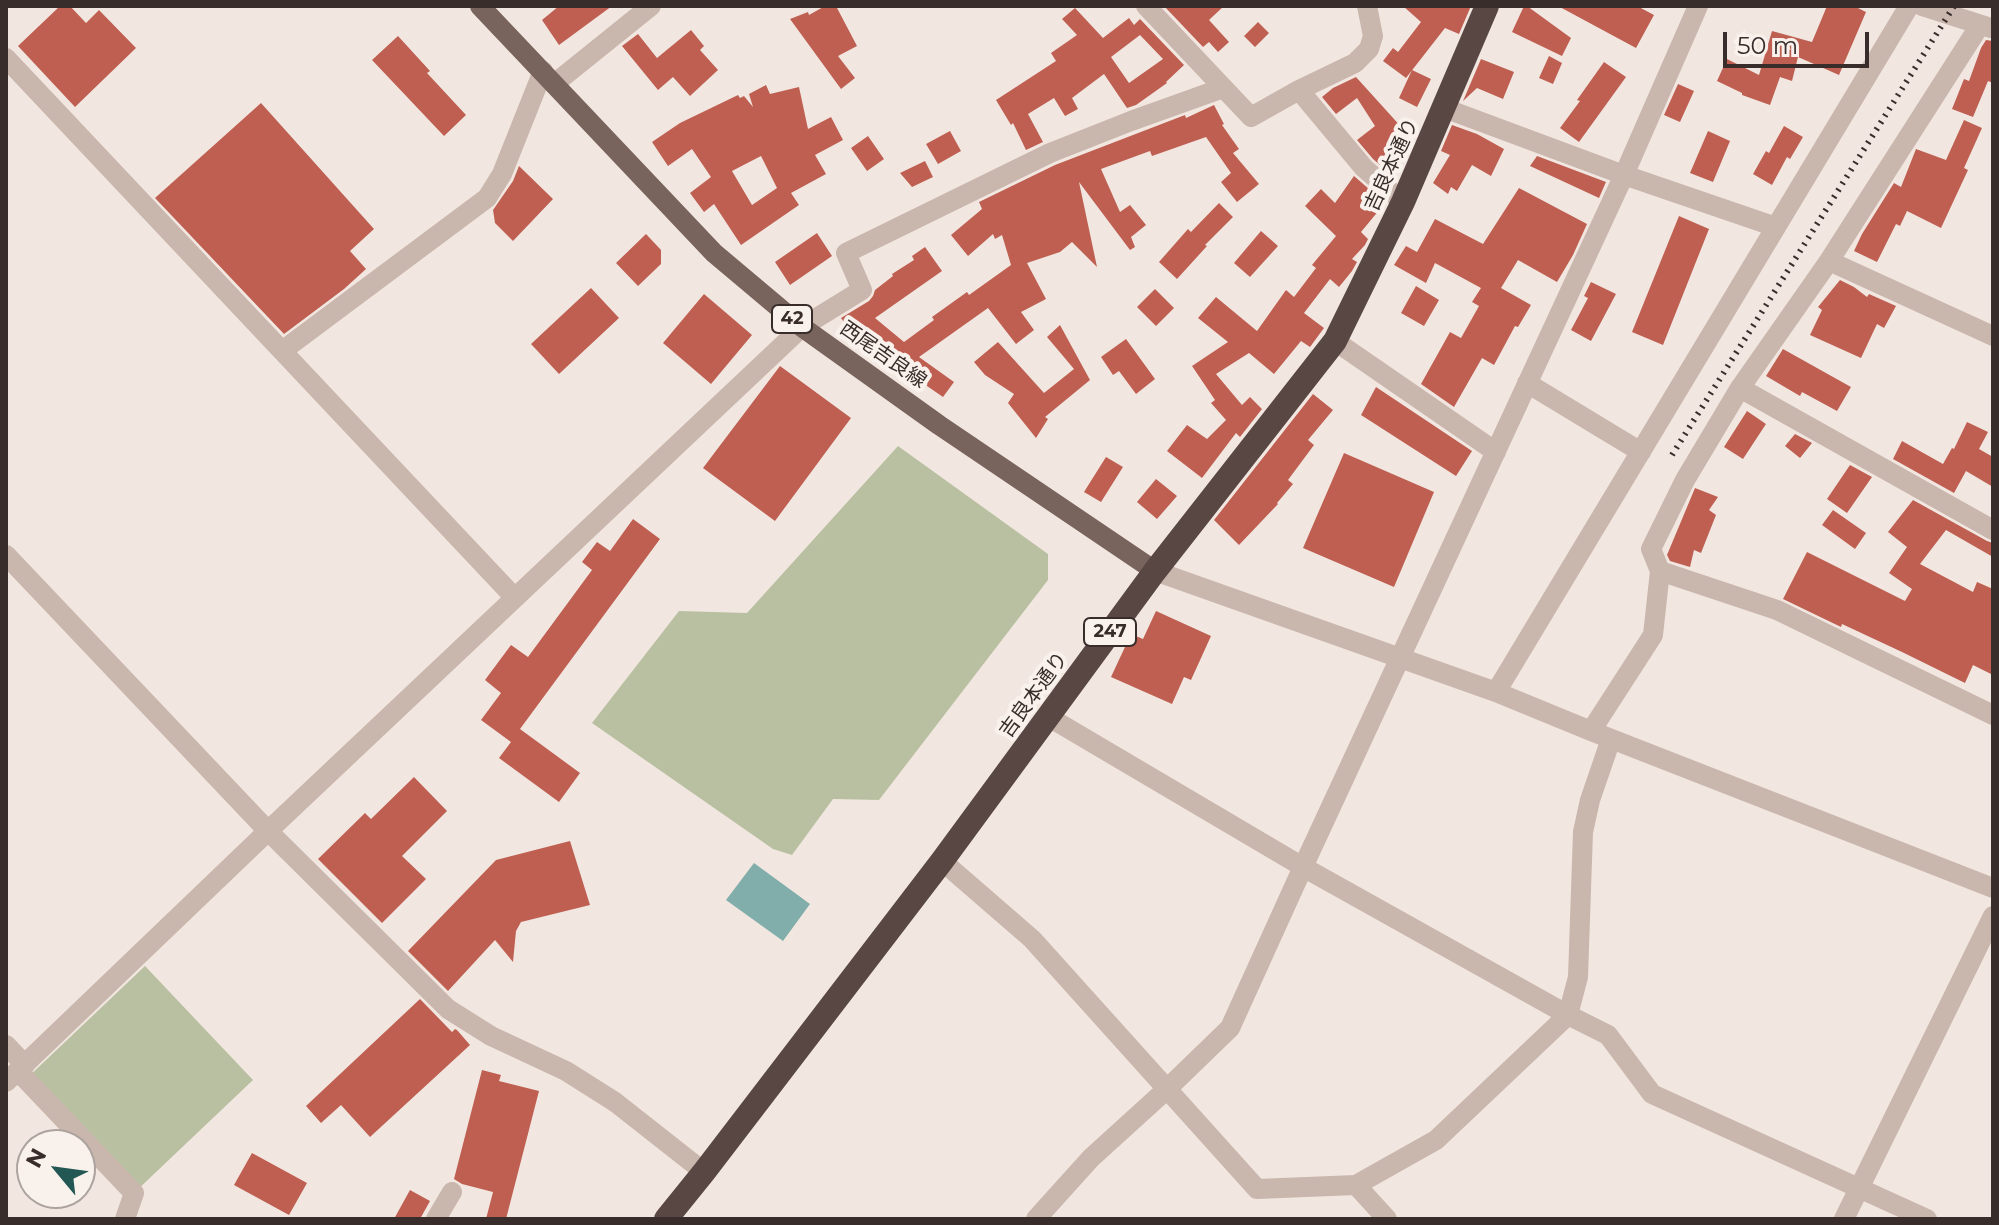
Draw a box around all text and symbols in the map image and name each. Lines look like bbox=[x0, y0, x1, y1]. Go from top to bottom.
scale bar bbox=[1727, 16, 1873, 66]
text: 50 m bbox=[1737, 31, 1798, 60]
street label: 吉良本通り bbox=[1360, 115, 1424, 215]
road number: 42 bbox=[772, 305, 812, 333]
street label: 西尾吉良線 bbox=[835, 316, 931, 394]
road number: 247 bbox=[1084, 618, 1136, 646]
street label: 吉良本通り bbox=[995, 647, 1073, 743]
north arrow bbox=[16, 1129, 96, 1209]
text: N bbox=[20, 1144, 52, 1172]

